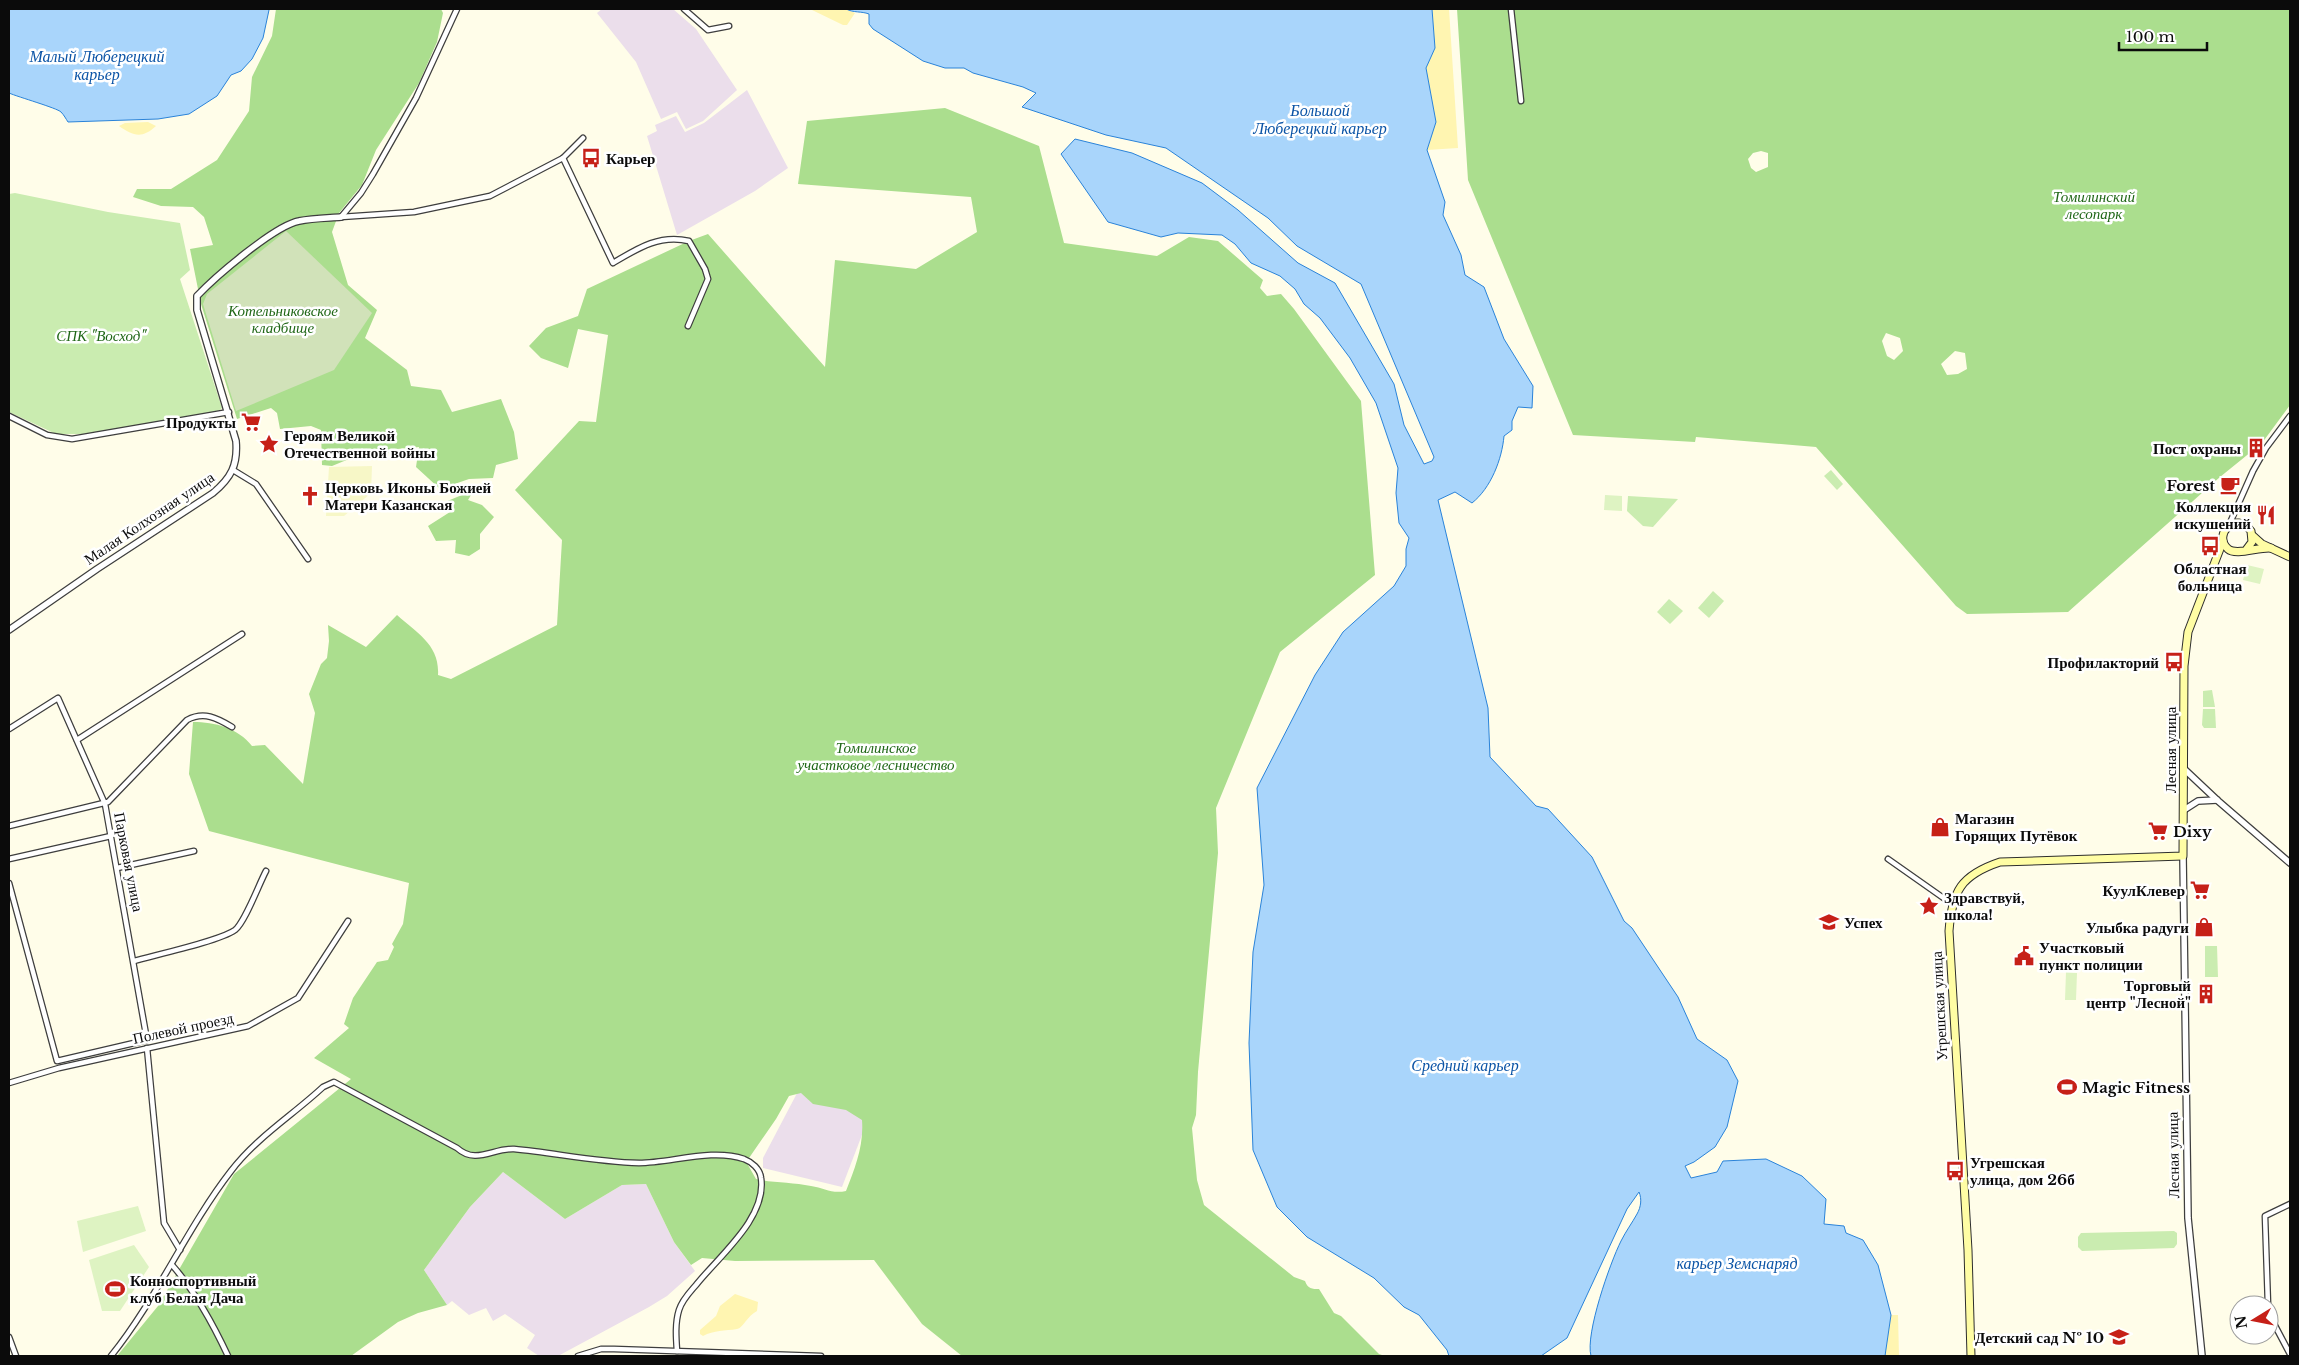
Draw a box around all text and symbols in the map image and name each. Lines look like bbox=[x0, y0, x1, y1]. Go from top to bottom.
scale bar bbox=[2119, 20, 2206, 52]
text: 100 m bbox=[2126, 27, 2175, 46]
water label: Малый Люберецкий карьер bbox=[29, 46, 164, 84]
water label: Большой Люберецкий карьер bbox=[1252, 100, 1387, 138]
bus stop icon: Карьер bbox=[580, 147, 602, 169]
place label: Карьер bbox=[606, 149, 655, 168]
park label: Томилинский лесопарк bbox=[2053, 187, 2135, 223]
park label: Котельниковское кладбище bbox=[227, 301, 338, 337]
park label: СПК "Восход" bbox=[56, 326, 147, 345]
supermarket icon: Продукты bbox=[240, 411, 262, 433]
place label: Продукты bbox=[166, 413, 236, 432]
place label: Героям Великой Отечественной войны bbox=[284, 426, 436, 462]
place icon: Героям Великой Отечественной войны bbox=[258, 433, 280, 455]
building icon: Пост охраны bbox=[2245, 437, 2267, 459]
place label: Пост охраны bbox=[2153, 439, 2241, 458]
street label: Малая Колхозная улица bbox=[80, 467, 218, 569]
cafe icon: Forest bbox=[2219, 474, 2241, 496]
place label: Forest bbox=[2166, 476, 2215, 495]
place label: Церковь Иконы Божией Матери Казанская bbox=[325, 478, 491, 514]
church icon: Церковь Иконы Божией Матери Казанская bbox=[299, 485, 321, 507]
place label: Коллекция искушений bbox=[2175, 497, 2251, 533]
restaurant icon: Коллекция искушений bbox=[2255, 504, 2277, 526]
bus stop icon: Областная больница bbox=[2199, 535, 2221, 557]
place label: Областная больница bbox=[2174, 559, 2247, 595]
bus stop icon: Профилакторий bbox=[2163, 651, 2185, 673]
place label: Профилакторий bbox=[2048, 653, 2159, 672]
street label: Лесная улица bbox=[2161, 706, 2180, 793]
park label: Томилинское участковое лесничество bbox=[795, 738, 955, 774]
place label: Магазин Горящих Путёвок bbox=[1955, 809, 2078, 845]
street label: Парковая улица bbox=[110, 811, 148, 914]
shop icon: Магазин Горящих Путёвок bbox=[1929, 816, 1951, 838]
supermarket icon: Dixy bbox=[2147, 820, 2169, 842]
place label: Dixy bbox=[2173, 822, 2212, 841]
supermarket icon: КуулКлевер bbox=[2189, 879, 2211, 901]
place label: КуулКлевер bbox=[2102, 881, 2185, 900]
place label: Здравствуй, школа! bbox=[1944, 888, 2025, 924]
place icon: Здравствуй, школа! bbox=[1918, 895, 1940, 917]
school or university icon: Успех bbox=[1818, 911, 1840, 933]
place label: Успех bbox=[1844, 913, 1883, 932]
shop icon: Улыбка радуги bbox=[2193, 916, 2215, 938]
place label: Улыбка радуги bbox=[2086, 918, 2189, 937]
place label: Участковый пункт полиции bbox=[2039, 938, 2143, 974]
public building icon: Участковый пункт полиции bbox=[2013, 945, 2035, 967]
street label: Угрешская улица bbox=[1927, 950, 1951, 1061]
place label: Торговый центр "Лесной" bbox=[2086, 976, 2191, 1012]
building icon: Торговый центр "Лесной" bbox=[2195, 983, 2217, 1005]
street label: Полевой проезд bbox=[131, 1008, 235, 1048]
water label: Средний карьер bbox=[1411, 1055, 1519, 1075]
sports icon: Magic Fitness bbox=[2056, 1076, 2078, 1098]
place label: Magic Fitness bbox=[2082, 1078, 2190, 1097]
street label: Лесная улица bbox=[2163, 1111, 2183, 1199]
place label: Угрешская улица, дом 26б bbox=[1970, 1153, 2075, 1189]
bus stop icon: Угрешская улица, дом 26б bbox=[1944, 1160, 1966, 1182]
water label: карьер Земснаряд bbox=[1676, 1253, 1798, 1273]
place label: Конноспортивный клуб Белая Дача bbox=[130, 1271, 257, 1307]
sports icon: Конноспортивный клуб Белая Дача bbox=[104, 1278, 126, 1300]
north arrow bbox=[2229, 1295, 2279, 1345]
text: N bbox=[2231, 1314, 2251, 1330]
school or university icon: Детский сад № 10 bbox=[2108, 1326, 2130, 1348]
place label: Детский сад № 10 bbox=[1975, 1328, 2104, 1347]

